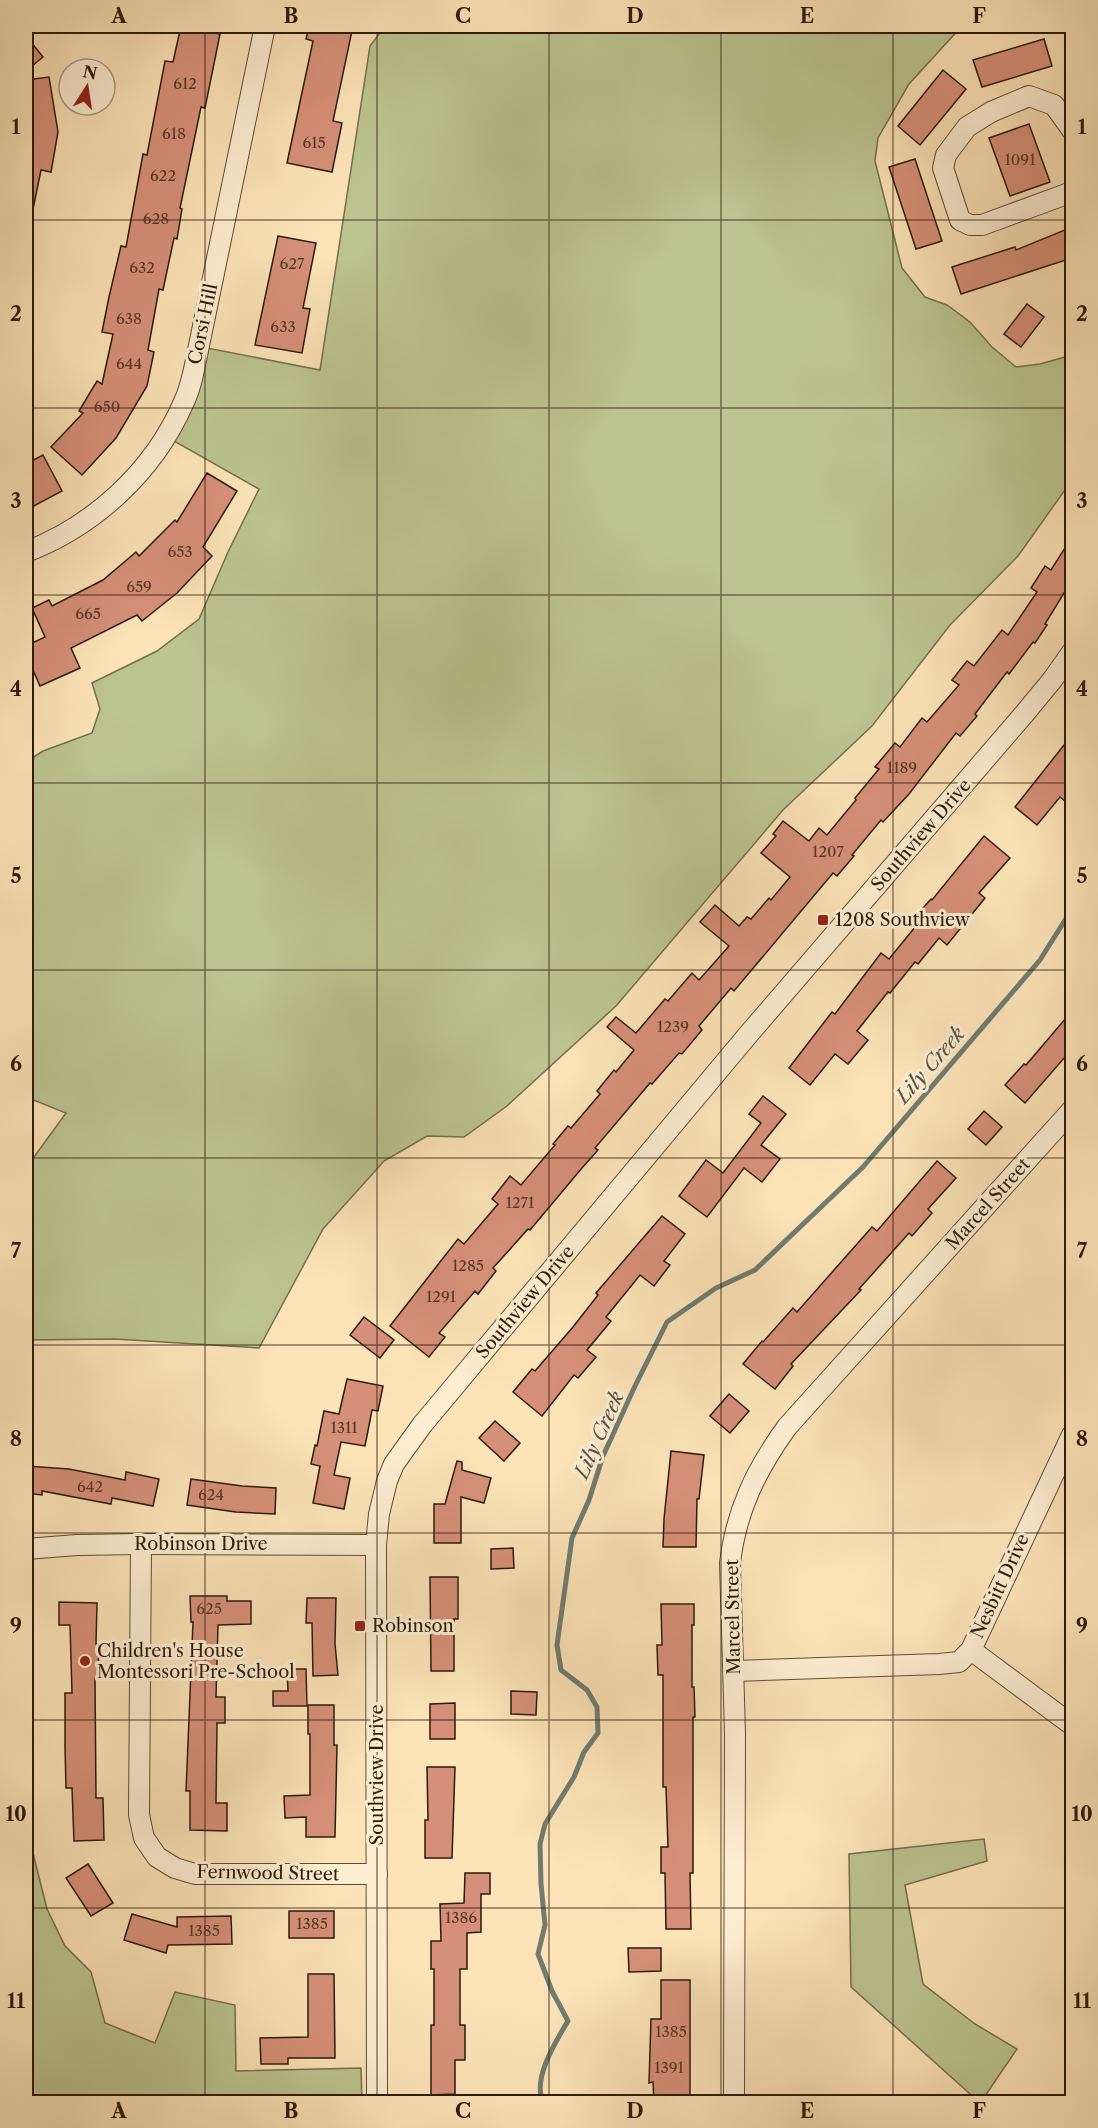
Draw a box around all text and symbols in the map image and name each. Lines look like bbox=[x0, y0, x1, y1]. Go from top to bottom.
text: A bbox=[110, 4, 127, 28]
text: B bbox=[284, 4, 299, 28]
text: C bbox=[455, 4, 471, 28]
text: D bbox=[626, 4, 644, 28]
text: E bbox=[800, 4, 814, 28]
text: F bbox=[972, 4, 986, 28]
north arrow bbox=[57, 57, 117, 117]
text: N bbox=[81, 61, 99, 84]
house number: 612 bbox=[173, 74, 197, 93]
text: 1 bbox=[12, 115, 21, 139]
text: 1 bbox=[1078, 115, 1087, 139]
house number: 618 bbox=[162, 124, 186, 143]
house number: 615 bbox=[302, 133, 326, 152]
house number: 1091 bbox=[1005, 150, 1036, 169]
house number: 622 bbox=[150, 166, 176, 185]
house number: 628 bbox=[143, 209, 169, 228]
house number: 627 bbox=[280, 254, 305, 273]
house number: 632 bbox=[129, 258, 155, 277]
street label: Corsi Hill bbox=[184, 282, 222, 366]
text: 2 bbox=[10, 302, 22, 326]
text: 2 bbox=[1076, 302, 1088, 326]
house number: 638 bbox=[116, 309, 142, 328]
house number: 633 bbox=[270, 317, 296, 336]
house number: 644 bbox=[116, 354, 142, 373]
house number: 650 bbox=[94, 397, 120, 416]
text: 3 bbox=[10, 489, 22, 513]
text: 3 bbox=[1076, 489, 1088, 513]
house number: 653 bbox=[167, 542, 193, 561]
house number: 659 bbox=[126, 577, 152, 596]
house number: 665 bbox=[75, 604, 101, 623]
text: 4 bbox=[10, 677, 22, 701]
text: 4 bbox=[1076, 677, 1088, 701]
house number: 1189 bbox=[887, 758, 917, 777]
street label: Southview Drive bbox=[866, 775, 976, 895]
house number: 1207 bbox=[812, 842, 845, 861]
text: 5 bbox=[10, 864, 22, 888]
text: 5 bbox=[1076, 864, 1088, 888]
place label: 1208 Southview bbox=[835, 909, 971, 931]
marker: 1208 Southview bbox=[816, 913, 830, 927]
house number: 1239 bbox=[657, 1017, 689, 1036]
water label: Lily Creek bbox=[889, 1022, 970, 1110]
text: 6 bbox=[10, 1052, 22, 1076]
text: 6 bbox=[1076, 1052, 1088, 1076]
street label: Marcel Street bbox=[941, 1153, 1035, 1254]
house number: 1271 bbox=[506, 1193, 535, 1212]
text: 7 bbox=[11, 1239, 22, 1263]
text: 7 bbox=[1077, 1239, 1088, 1263]
street label: Southview Drive bbox=[471, 1241, 579, 1363]
house number: 1285 bbox=[452, 1256, 484, 1275]
house number: 1291 bbox=[426, 1287, 457, 1306]
water label: Lily Creek bbox=[568, 1387, 629, 1484]
house number: 1311 bbox=[330, 1418, 358, 1437]
text: 8 bbox=[10, 1427, 22, 1451]
text: 8 bbox=[1076, 1427, 1088, 1451]
house number: 642 bbox=[77, 1477, 103, 1496]
house number: 624 bbox=[198, 1485, 224, 1504]
street label: Nesbitt Drive bbox=[966, 1530, 1034, 1642]
street label: Robinson Drive bbox=[134, 1533, 268, 1555]
street label: Marcel Street bbox=[721, 1558, 745, 1675]
house number: 625 bbox=[196, 1599, 222, 1618]
text: 9 bbox=[10, 1614, 22, 1638]
text: 9 bbox=[1076, 1614, 1088, 1638]
place label: Robinson bbox=[372, 1615, 454, 1637]
marker: Robinson bbox=[353, 1619, 367, 1633]
place label: Children's House Montessori Pre-School bbox=[97, 1640, 295, 1683]
marker: Children's House Montessori Pre-School bbox=[78, 1654, 92, 1668]
street label: Southview Drive bbox=[366, 1705, 388, 1846]
text: 10 bbox=[5, 1802, 27, 1826]
text: 10 bbox=[1071, 1802, 1093, 1826]
street label: Fernwood Street bbox=[196, 1861, 340, 1885]
house number: 1386 bbox=[445, 1908, 477, 1927]
house number: 1385 bbox=[296, 1914, 328, 1933]
house number: 1385 bbox=[188, 1921, 220, 1940]
text: 11 bbox=[7, 1989, 25, 2013]
text: 11 bbox=[1073, 1989, 1091, 2013]
house number: 1385 bbox=[655, 2022, 687, 2041]
house number: 1391 bbox=[654, 2058, 685, 2077]
text: A bbox=[110, 2099, 127, 2123]
text: B bbox=[284, 2099, 299, 2123]
text: C bbox=[455, 2099, 471, 2123]
text: D bbox=[626, 2099, 644, 2123]
text: E bbox=[800, 2099, 814, 2123]
text: F bbox=[972, 2099, 986, 2123]

